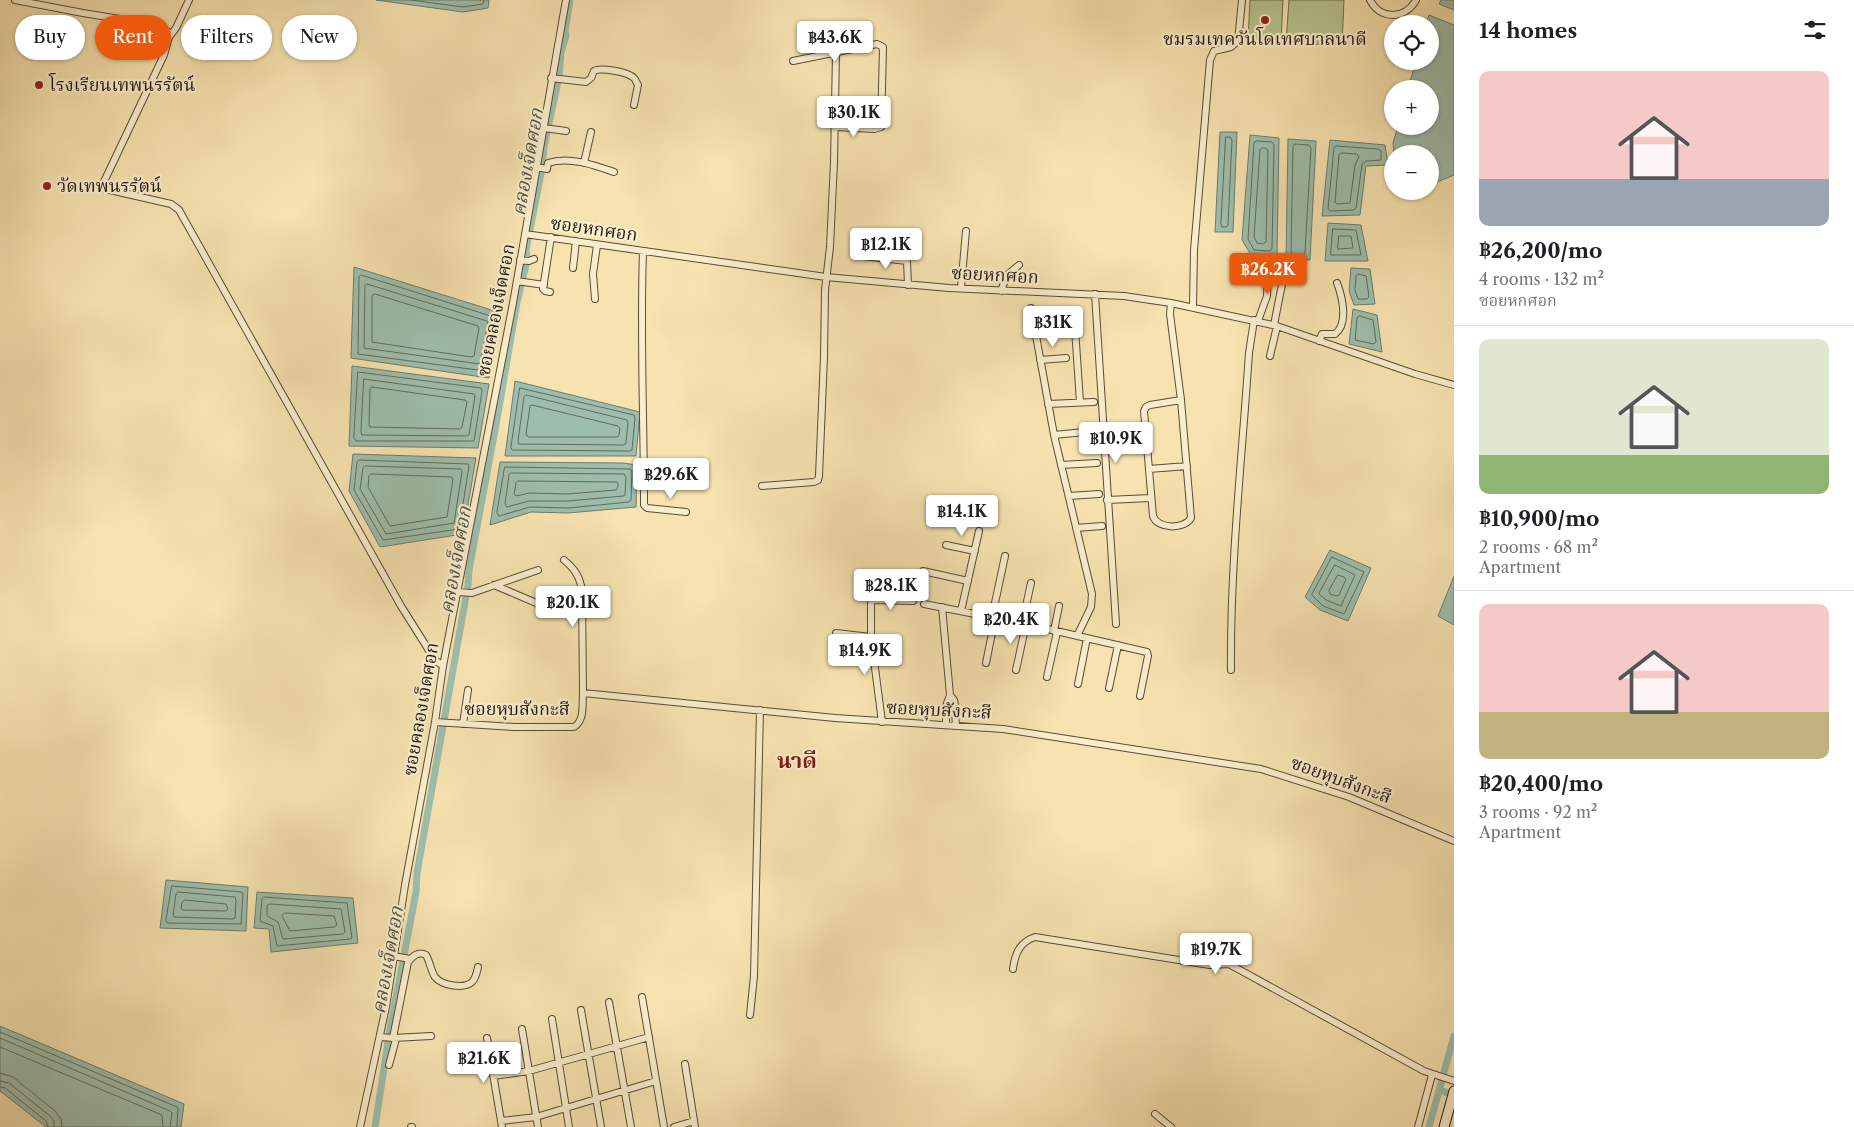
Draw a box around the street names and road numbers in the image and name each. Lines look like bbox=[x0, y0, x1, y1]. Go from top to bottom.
street label: ซอยหกศอก bbox=[549, 212, 639, 246]
street label: ซอยคลองเจ็ดศอก bbox=[472, 242, 520, 378]
street label: ซอยหกศอก bbox=[951, 262, 1039, 288]
street label: ซอยคลองเจ็ดศอก bbox=[398, 641, 444, 777]
street label: ซอยหุบสังกะสี bbox=[886, 696, 992, 725]
street label: ซอยหุบสังกะสี bbox=[464, 698, 570, 721]
street label: ซอยหุบสังกะสี bbox=[1287, 752, 1394, 809]

